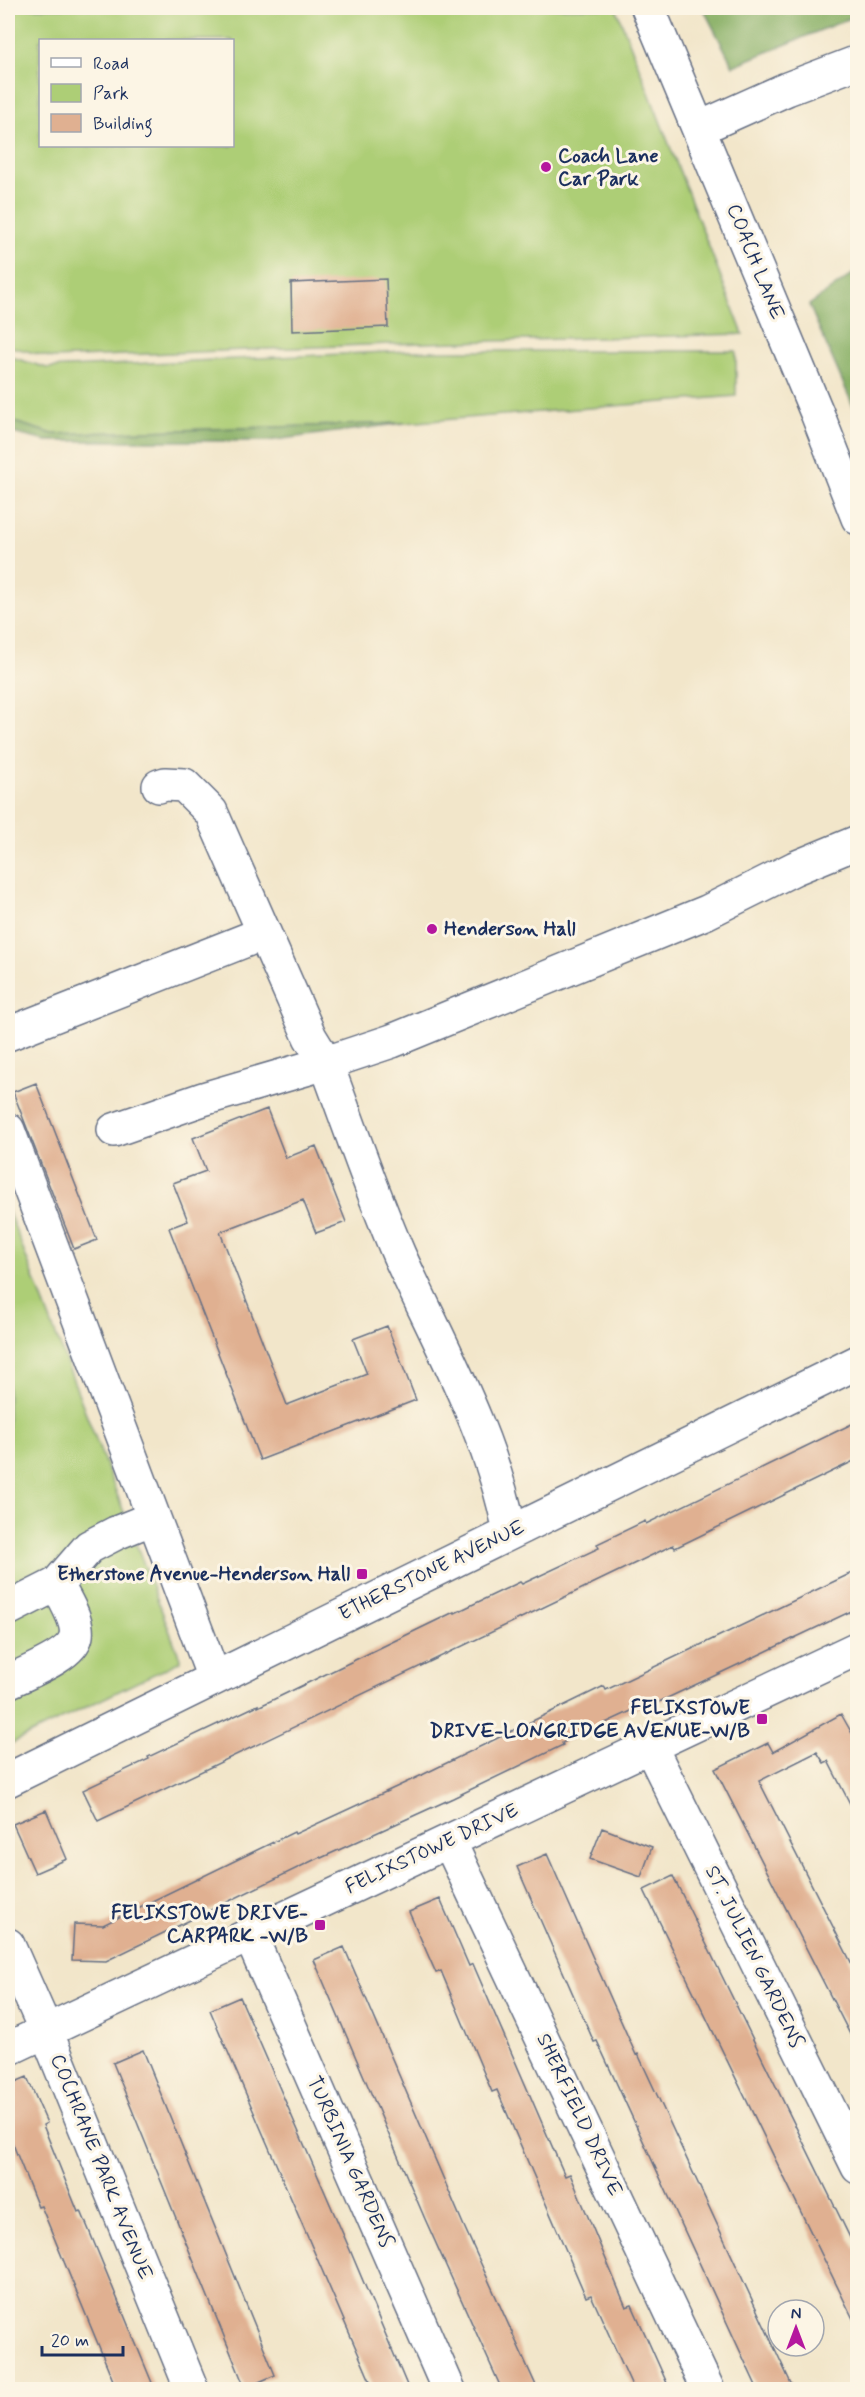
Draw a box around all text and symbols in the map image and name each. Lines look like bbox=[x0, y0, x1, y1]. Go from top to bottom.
legend bbox=[39, 39, 234, 147]
text: Road bbox=[93, 52, 129, 76]
text: Park bbox=[93, 82, 129, 106]
text: Building bbox=[93, 112, 153, 138]
place label: Coach Lane Car Park bbox=[558, 143, 658, 193]
marker: Coach Lane Car Park bbox=[539, 160, 553, 174]
street label: COACH LANE bbox=[719, 200, 791, 324]
place label: Henderson Hall bbox=[444, 916, 576, 943]
marker: Henderson Hall bbox=[425, 922, 439, 936]
street label: ETHERSTONE AVENUE bbox=[334, 1514, 530, 1628]
place label: Etherstone Avenue-Henderson Hall bbox=[57, 1561, 350, 1588]
marker: Etherstone Avenue-Henderson Hall bbox=[355, 1567, 369, 1581]
place label: FELIXSTOWE DRIVE-LONGRIDGE AVENUE-W/B bbox=[429, 1695, 750, 1745]
marker: FELIXSTOWE DRIVE-LONGRIDGE AVENUE-W/B bbox=[755, 1712, 769, 1726]
street label: FELIXSTOWE DRIVE bbox=[341, 1797, 523, 1901]
street label: ST. JULIEN GARDENS bbox=[698, 1861, 810, 2053]
place label: FELIXSTOWE DRIVE- CARPARK -W/B bbox=[111, 1900, 308, 1950]
marker: FELIXSTOWE DRIVE- CARPARK -W/B bbox=[313, 1918, 327, 1932]
street label: SHERFIELD DRIVE bbox=[529, 2029, 629, 2201]
street label: COCHRANE PARK AVENUE bbox=[43, 2050, 159, 2284]
street label: TURBINIA GARDENS bbox=[300, 2072, 400, 2252]
north arrow bbox=[766, 2298, 826, 2358]
text: N bbox=[791, 2304, 801, 2325]
scale bar bbox=[42, 2319, 123, 2357]
text: 20 m bbox=[51, 2329, 89, 2353]

